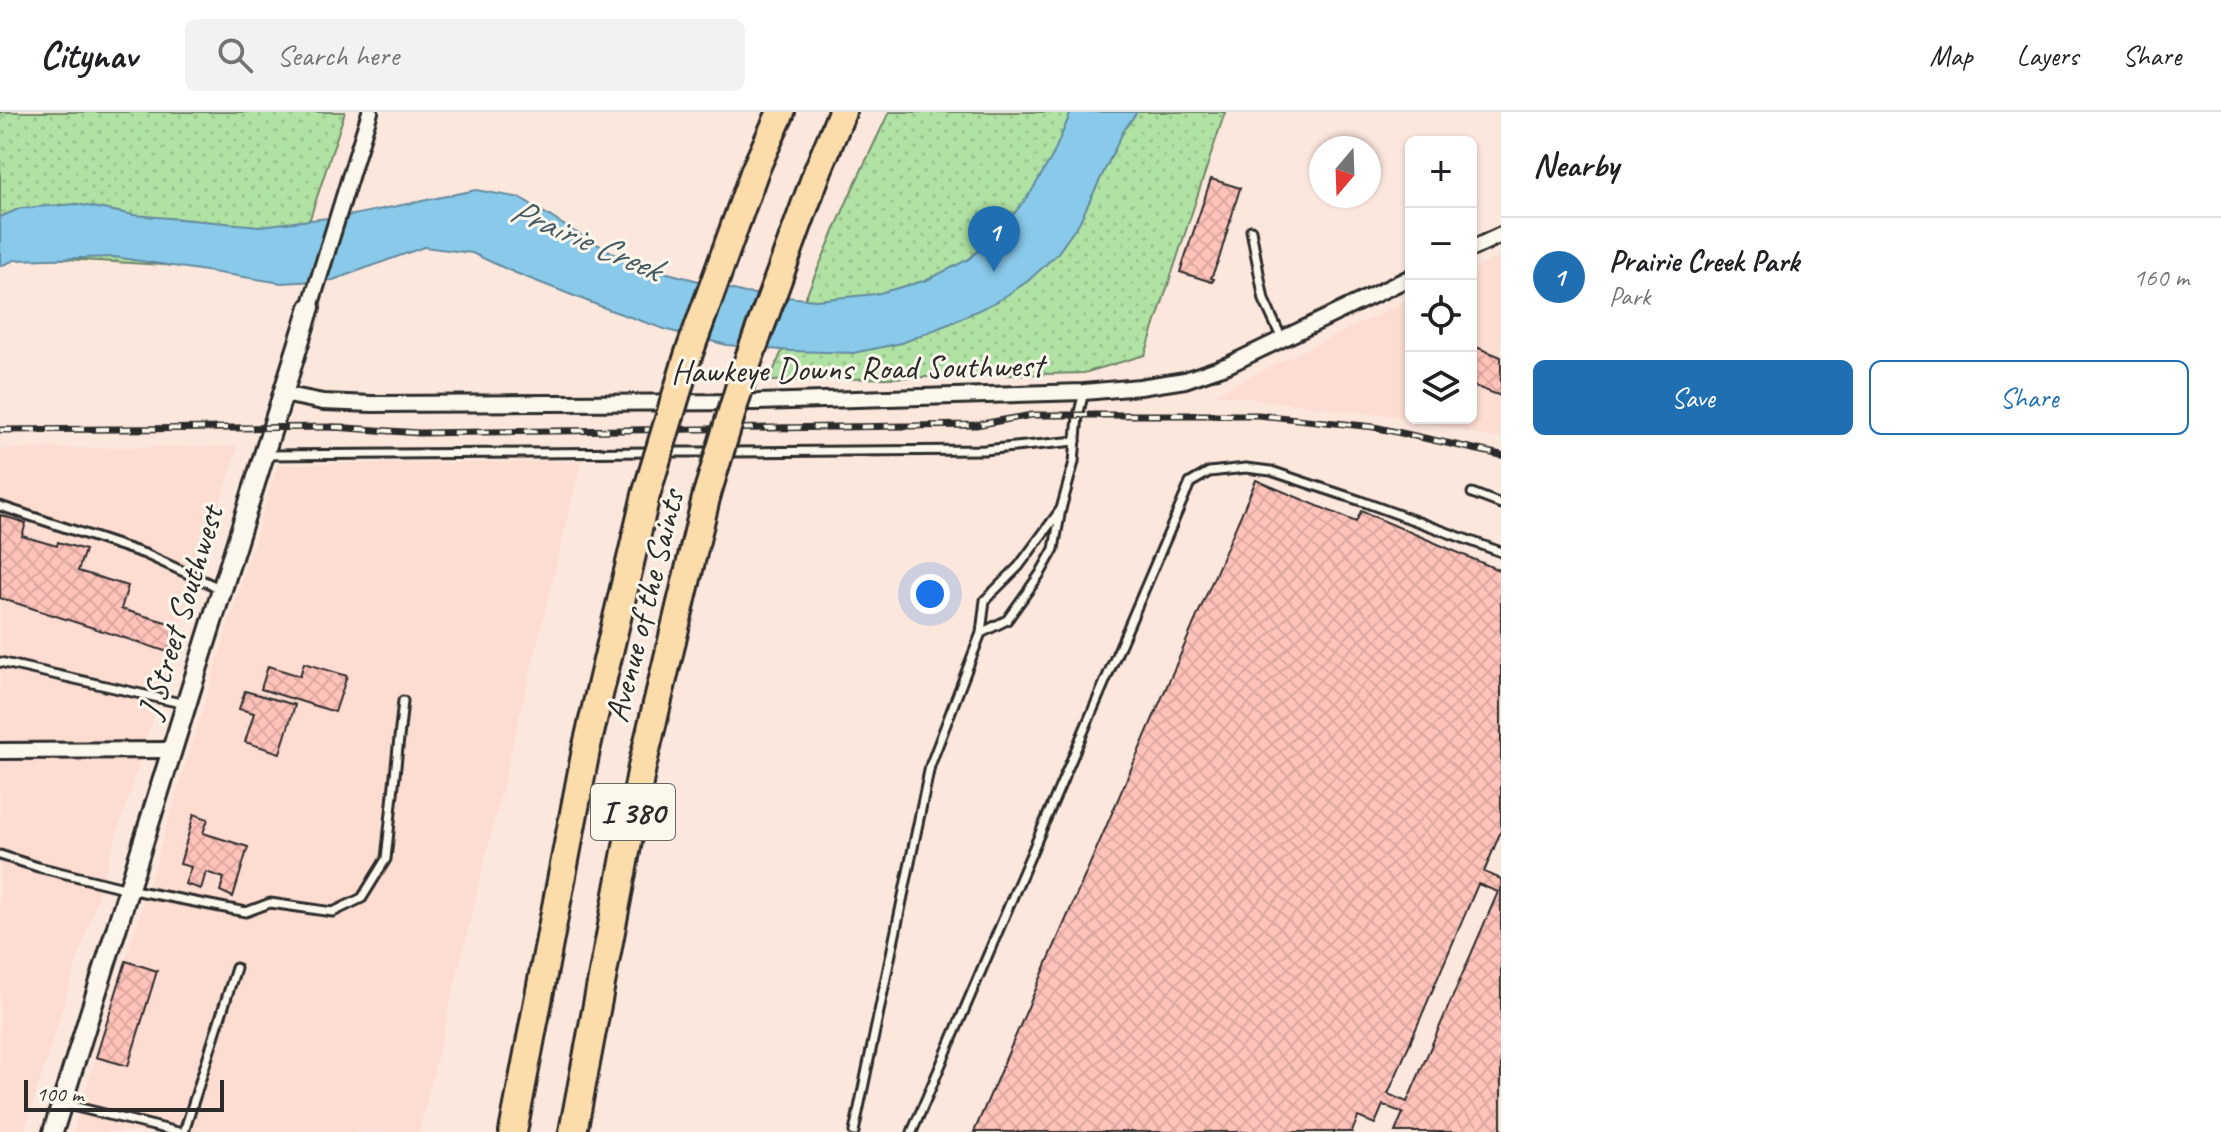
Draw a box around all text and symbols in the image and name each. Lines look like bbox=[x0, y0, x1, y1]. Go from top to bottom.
search box bbox=[185, 19, 745, 91]
text: Citynav bbox=[40, 32, 137, 79]
icon: search bbox=[213, 33, 257, 77]
text: Search here bbox=[277, 36, 399, 74]
text: Map bbox=[1930, 38, 1973, 73]
text: Layers bbox=[2017, 38, 2078, 73]
text: Share bbox=[2122, 38, 2181, 73]
north arrow bbox=[1309, 136, 1381, 208]
map controls bbox=[1405, 136, 1477, 424]
button: + bbox=[1405, 136, 1477, 208]
text: Nearby bbox=[1533, 143, 1619, 186]
water label: Prairie Creek bbox=[504, 187, 673, 293]
pin: 1 bbox=[968, 206, 1020, 272]
button: − bbox=[1405, 208, 1477, 280]
text: Prairie Creek Park bbox=[1609, 242, 1799, 280]
text: 1 bbox=[1553, 261, 1565, 294]
text: 160 m bbox=[2133, 261, 2189, 294]
button: locate bbox=[1405, 280, 1477, 352]
text: Park bbox=[1609, 280, 1650, 313]
street label: Hawkeye Downs Road Southwest bbox=[670, 343, 1048, 393]
button: layers bbox=[1405, 352, 1477, 424]
button: Save bbox=[1533, 360, 1853, 435]
button: Share bbox=[1869, 360, 2189, 435]
street label: Avenue of the Saints bbox=[594, 483, 694, 726]
street label: J Street Southwest bbox=[127, 497, 234, 725]
your location bbox=[910, 574, 950, 614]
road number: I 380 bbox=[591, 784, 675, 840]
scale bar bbox=[24, 1076, 224, 1112]
text: 100 m bbox=[36, 1080, 83, 1108]

